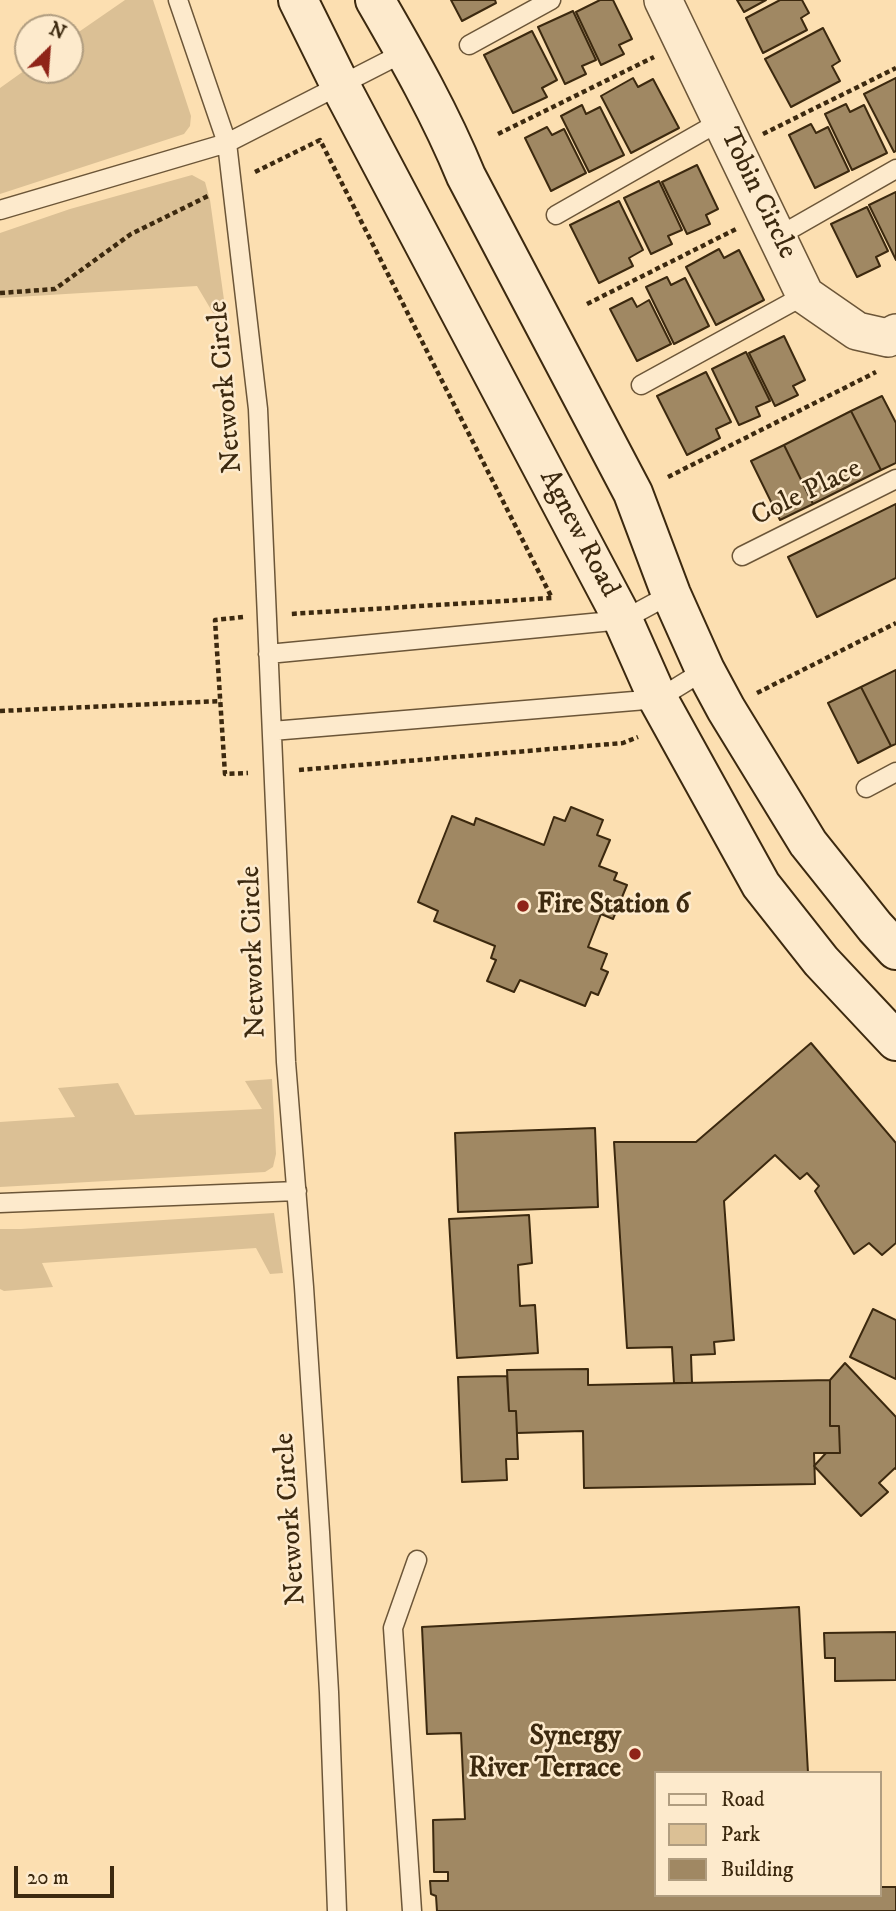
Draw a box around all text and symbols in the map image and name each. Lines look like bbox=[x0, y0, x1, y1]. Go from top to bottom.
north arrow bbox=[14, 14, 84, 84]
text: N bbox=[45, 18, 69, 45]
street label: Tobin Circle bbox=[711, 123, 803, 265]
street label: Network Circle bbox=[203, 300, 251, 474]
street label: Cole Place bbox=[747, 453, 867, 535]
street label: Agnew Road bbox=[530, 465, 626, 603]
street label: Network Circle bbox=[235, 865, 275, 1039]
place label: Fire Station 6 bbox=[537, 889, 690, 923]
marker: Fire Station 6 bbox=[515, 898, 531, 914]
street label: Network Circle bbox=[269, 1432, 315, 1606]
place label: Synergy River Terrace bbox=[469, 1721, 621, 1787]
marker: Synergy River Terrace bbox=[627, 1746, 643, 1762]
legend bbox=[654, 1771, 882, 1897]
text: Road bbox=[721, 1787, 765, 1813]
text: Park bbox=[721, 1822, 760, 1848]
scale bar bbox=[18, 1852, 117, 1896]
text: Building bbox=[721, 1857, 793, 1883]
text: 20 m bbox=[27, 1865, 69, 1891]

